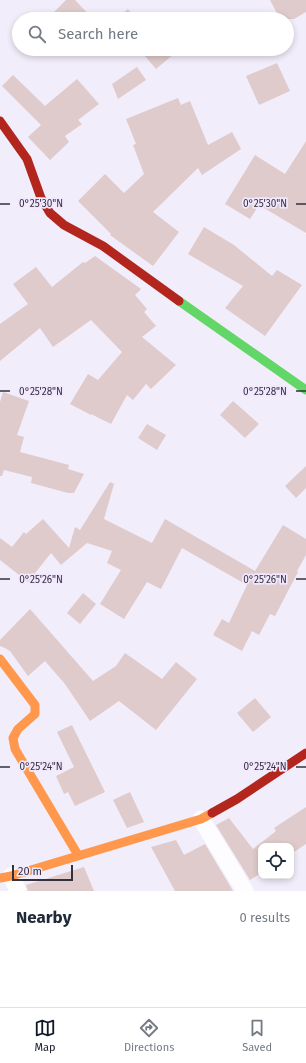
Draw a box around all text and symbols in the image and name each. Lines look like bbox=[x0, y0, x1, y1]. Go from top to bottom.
search box bbox=[12, 12, 294, 56]
icon: search bbox=[26, 23, 48, 45]
text: Search here bbox=[58, 25, 138, 43]
text: 0°25'30"N bbox=[19, 198, 63, 210]
text: 0°25'30"N bbox=[243, 198, 287, 210]
text: 0°25'28"N bbox=[19, 386, 63, 398]
text: 0°25'28"N bbox=[243, 386, 287, 398]
text: 0°25'26"N bbox=[19, 574, 63, 586]
text: 0°25'26"N bbox=[243, 574, 287, 586]
text: 0°25'24"N bbox=[20, 761, 62, 773]
text: 0°25'24"N bbox=[244, 761, 286, 773]
map controls bbox=[258, 843, 294, 879]
button: locate bbox=[258, 843, 294, 879]
scale bar bbox=[12, 863, 73, 882]
text: 20 m bbox=[18, 865, 42, 878]
text: Nearby bbox=[16, 907, 71, 928]
text: 0 results bbox=[239, 910, 290, 925]
tab: Map bbox=[34, 1017, 56, 1054]
tab: Directions bbox=[124, 1017, 174, 1054]
tab: Saved bbox=[242, 1017, 272, 1054]

